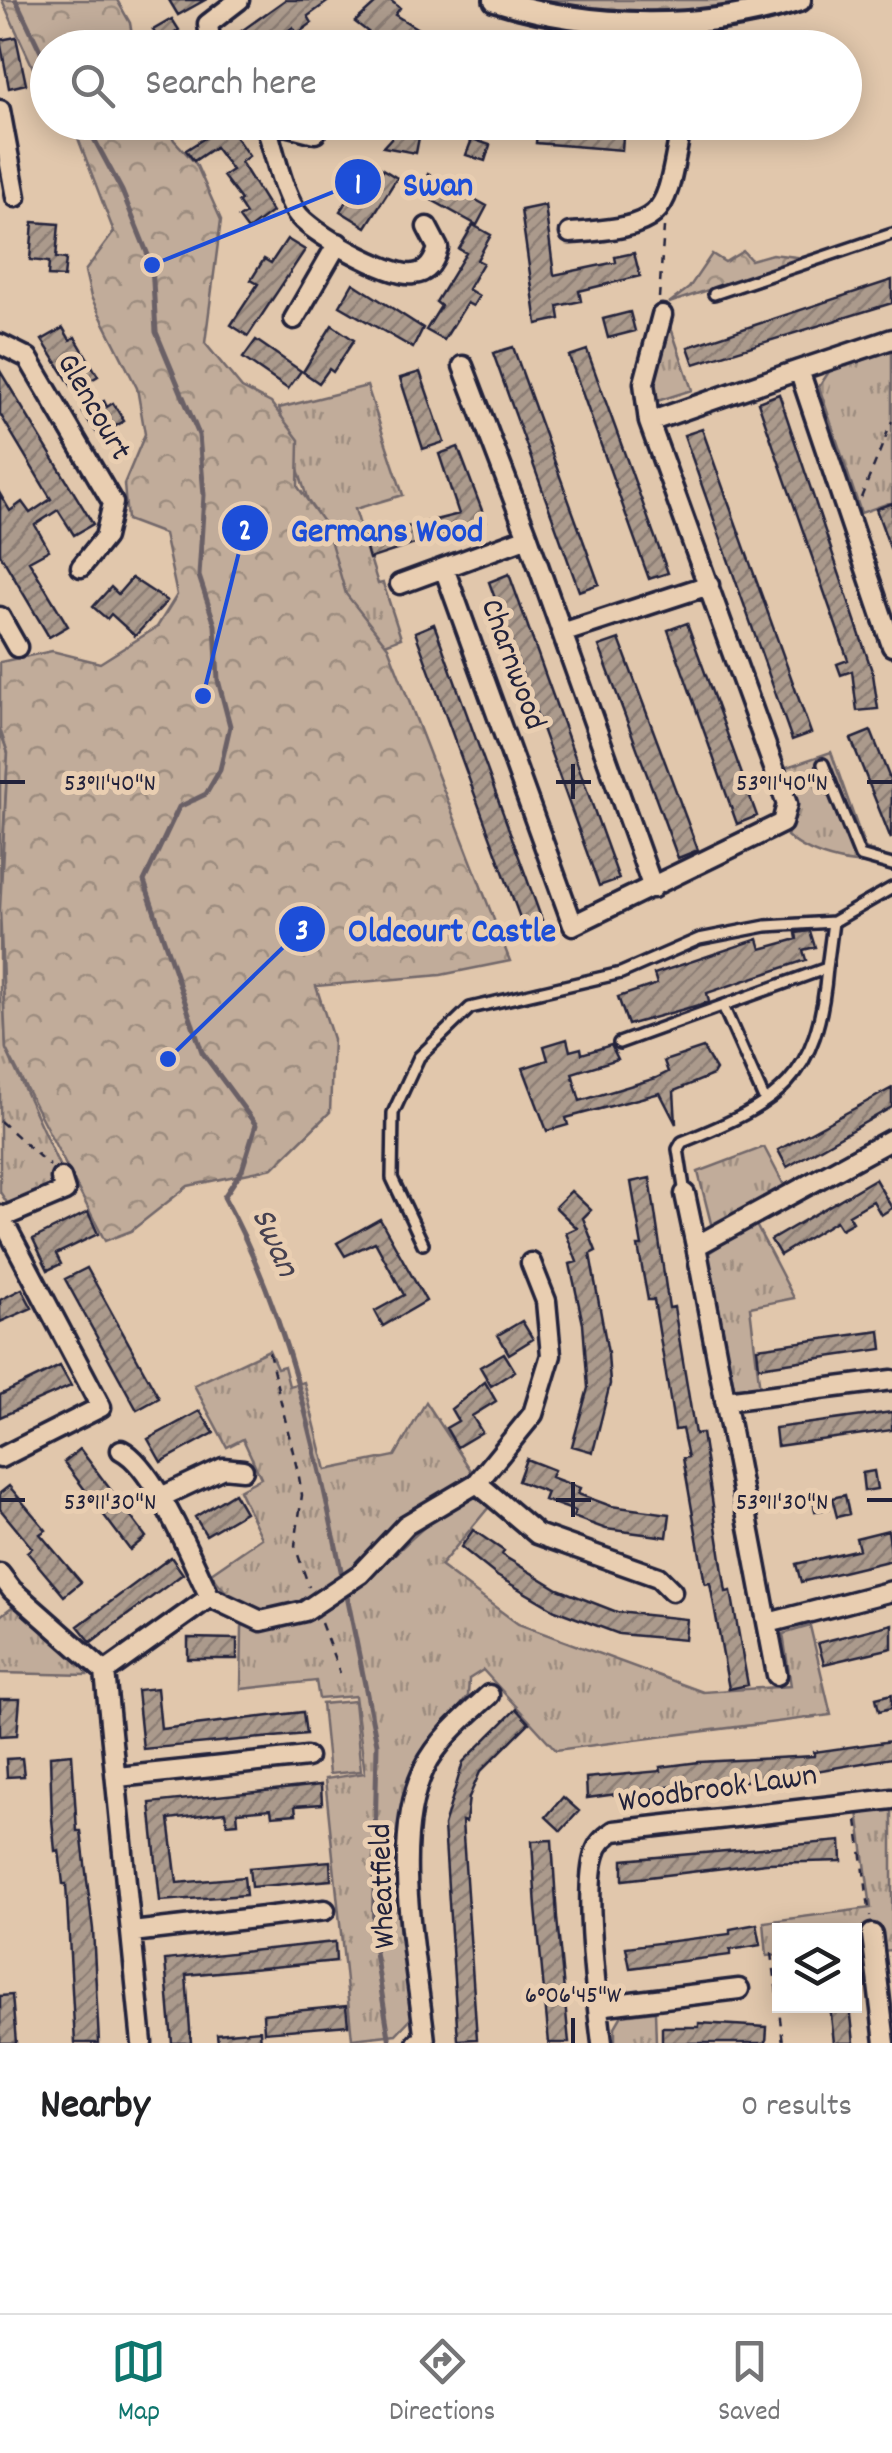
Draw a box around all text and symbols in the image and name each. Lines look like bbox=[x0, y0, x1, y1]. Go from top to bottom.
search box bbox=[30, 30, 862, 140]
icon: search bbox=[65, 58, 120, 113]
text: Search here bbox=[145, 58, 317, 113]
callout: Swan bbox=[333, 150, 494, 215]
text: Swan bbox=[403, 163, 473, 213]
text: 1 bbox=[355, 166, 361, 209]
street label: Glencourt bbox=[43, 346, 141, 470]
callout: Germans Wood bbox=[220, 496, 503, 561]
text: Germans Wood bbox=[290, 509, 484, 559]
text: 2 bbox=[238, 512, 252, 555]
street label: Charnwood bbox=[466, 593, 556, 737]
text: 53°11'40"N bbox=[64, 767, 156, 803]
text: 53°11'40"N bbox=[736, 767, 828, 803]
callout: Oldcourt Castle bbox=[277, 896, 576, 961]
text: Oldcourt Castle bbox=[348, 909, 556, 959]
text: 3 bbox=[295, 912, 309, 955]
water label: Swan bbox=[236, 1201, 311, 1287]
text: 53°11'30"N bbox=[64, 1486, 156, 1522]
text: 53°11'30"N bbox=[736, 1486, 828, 1522]
street label: Woodbrook Lawn bbox=[616, 1754, 820, 1828]
street label: Wheatfield bbox=[360, 1823, 410, 1949]
map controls bbox=[772, 1923, 862, 2013]
button: layers bbox=[772, 1923, 862, 2013]
text: 6°06'45"W bbox=[525, 1979, 622, 2015]
text: Nearby bbox=[40, 2078, 150, 2138]
text: 0 results bbox=[741, 2085, 852, 2131]
tab: Map bbox=[111, 2334, 166, 2434]
tab: Directions bbox=[389, 2334, 495, 2434]
tab: Saved bbox=[718, 2334, 781, 2434]

